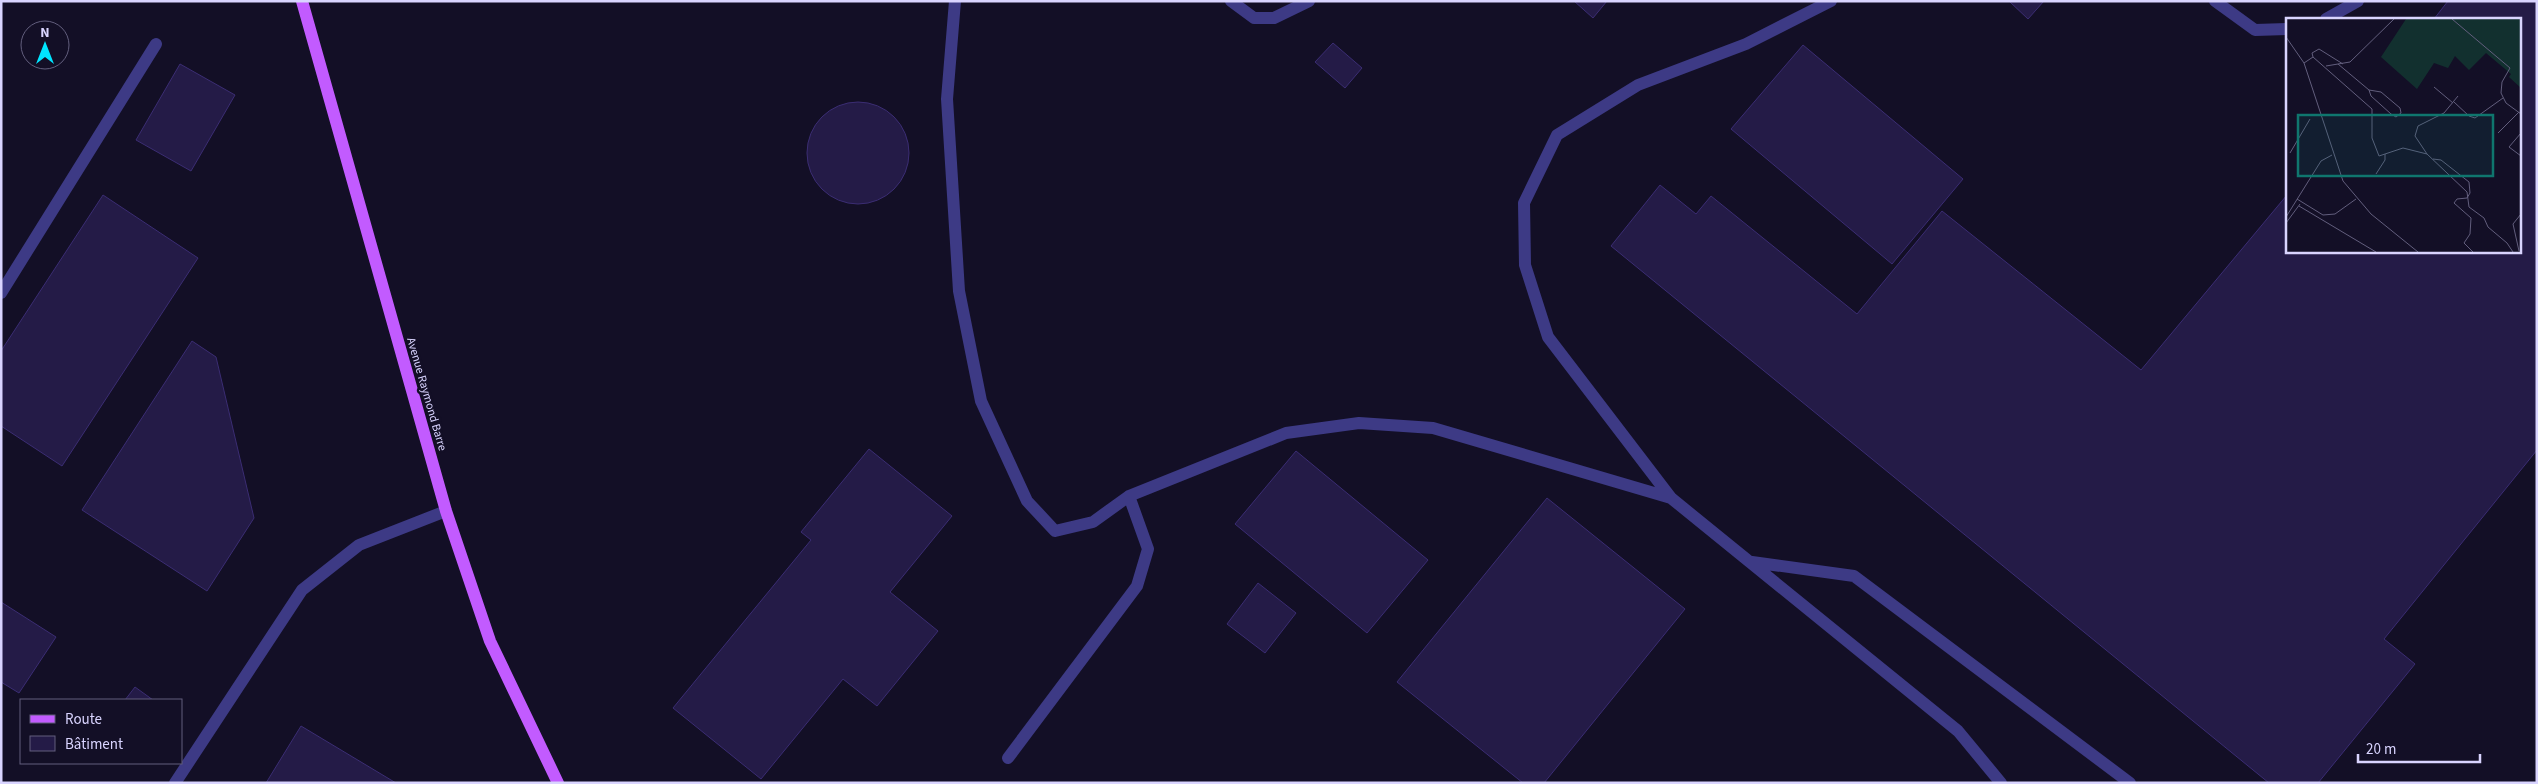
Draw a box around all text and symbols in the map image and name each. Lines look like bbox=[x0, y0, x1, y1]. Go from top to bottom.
inset map bbox=[2286, 18, 2520, 252]
north arrow bbox=[20, 20, 70, 70]
text: N bbox=[40, 23, 50, 43]
street label: Avenue Raymond Barre bbox=[402, 335, 451, 453]
legend bbox=[20, 699, 182, 764]
text: Route bbox=[65, 709, 102, 730]
scale bar bbox=[2358, 732, 2480, 764]
text: Bâtiment bbox=[65, 734, 123, 755]
text: 20 m bbox=[2366, 739, 2396, 760]

